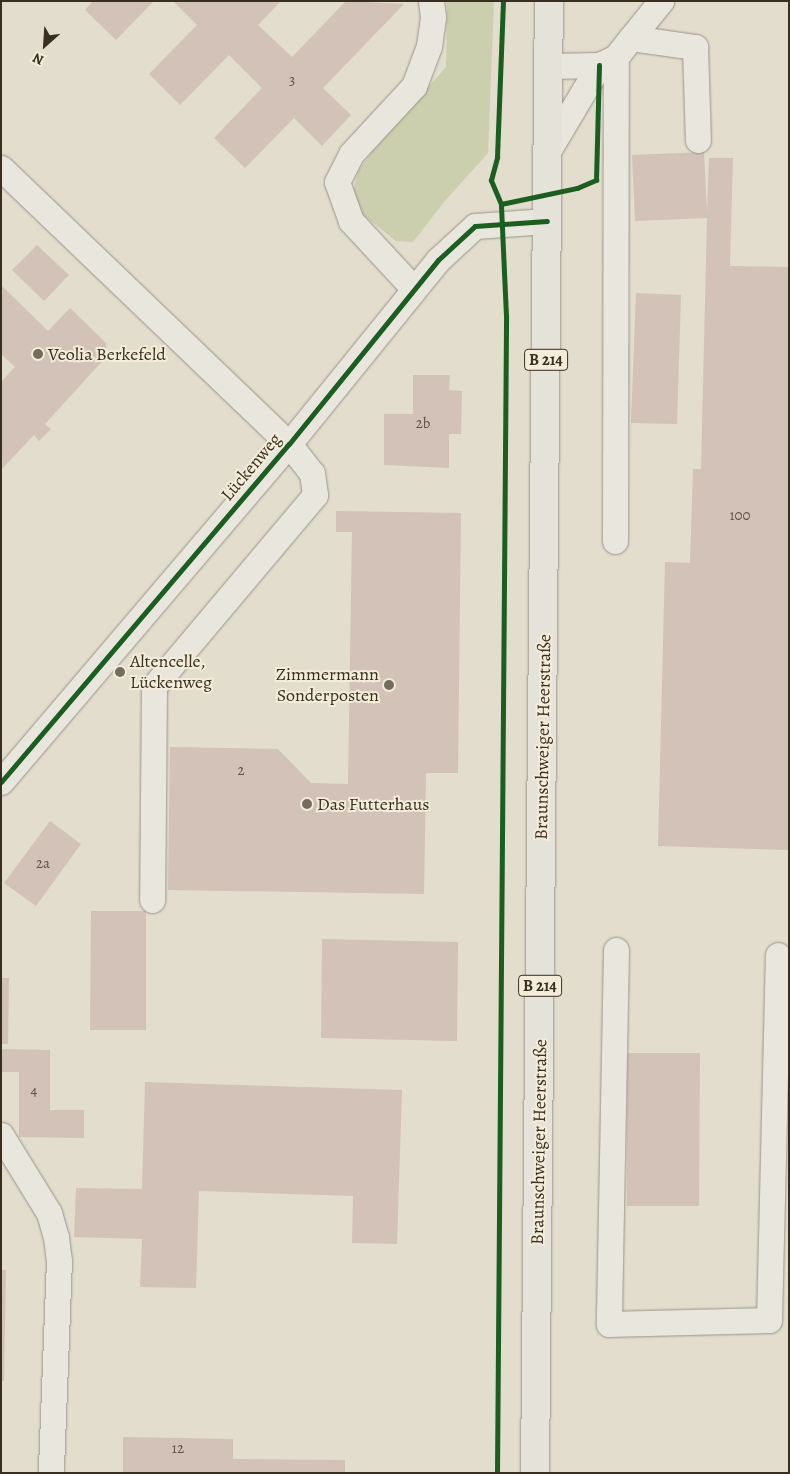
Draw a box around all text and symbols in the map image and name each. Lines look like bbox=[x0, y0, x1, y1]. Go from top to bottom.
north arrow bbox=[20, 20, 70, 70]
text: N bbox=[29, 48, 47, 70]
house number: 3 bbox=[289, 72, 295, 90]
place label: Veolia Berkefeld bbox=[48, 343, 166, 365]
road number: B 214 bbox=[524, 346, 568, 374]
marker: Veolia Berkefeld bbox=[32, 348, 44, 360]
house number: 2b bbox=[416, 415, 430, 433]
street label: Lückenweg bbox=[216, 429, 286, 505]
house number: 100 bbox=[729, 507, 751, 525]
street label: Braunschweiger Heerstraße bbox=[530, 634, 556, 840]
place label: Altencelle, Lückenweg bbox=[130, 651, 212, 694]
place label: Zimmermann Sonderposten bbox=[276, 664, 379, 706]
marker: Altencelle, Lückenweg bbox=[114, 666, 126, 678]
marker: Zimmermann Sonderposten bbox=[383, 679, 395, 691]
house number: 2 bbox=[237, 762, 245, 780]
place label: Das Futterhaus bbox=[317, 793, 430, 815]
marker: Das Futterhaus bbox=[301, 798, 313, 810]
house number: 2a bbox=[36, 855, 50, 873]
road number: B 214 bbox=[518, 972, 562, 999]
street label: Braunschweiger Heerstraße bbox=[526, 1039, 552, 1245]
house number: 4 bbox=[31, 1082, 37, 1100]
house number: 12 bbox=[172, 1440, 184, 1458]

